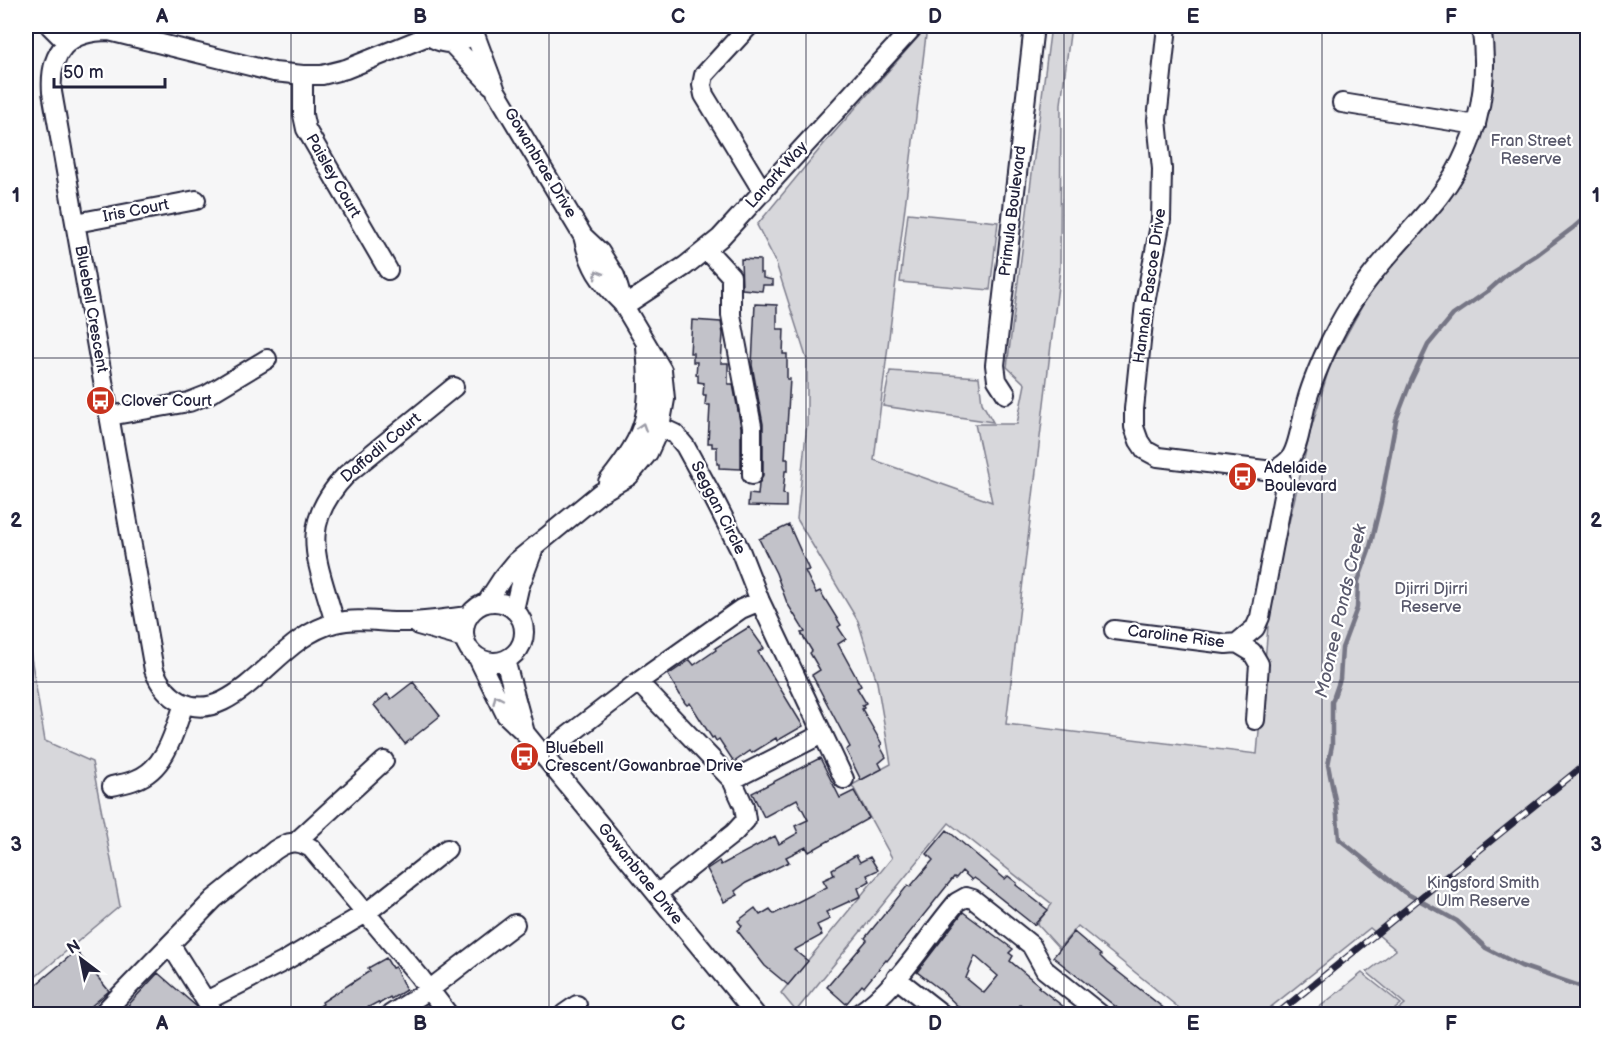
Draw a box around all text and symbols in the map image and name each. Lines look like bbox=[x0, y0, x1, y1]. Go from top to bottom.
text: A bbox=[155, 5, 169, 29]
text: B bbox=[413, 5, 427, 29]
text: C bbox=[671, 5, 685, 29]
text: D bbox=[928, 5, 942, 29]
text: E bbox=[1187, 5, 1200, 29]
text: F bbox=[1445, 5, 1457, 29]
scale bar bbox=[54, 51, 165, 89]
text: 50 m bbox=[63, 62, 104, 83]
street label: Gowanbrae Drive bbox=[500, 105, 581, 222]
street label: Paisley Court bbox=[301, 131, 365, 221]
park label: Fran Street Reserve bbox=[1490, 132, 1572, 169]
street label: Lanark Way bbox=[742, 137, 812, 212]
street label: Primula Boulevard bbox=[996, 145, 1030, 277]
text: 1 bbox=[12, 184, 20, 208]
text: 1 bbox=[1592, 184, 1600, 208]
street label: Iris Court bbox=[101, 195, 171, 227]
street label: Hannah Pascoe Drive bbox=[1130, 207, 1170, 365]
street label: Bluebell Crescent bbox=[70, 244, 112, 374]
one-way arrow bbox=[593, 270, 605, 280]
bus stop icon: Clover Court bbox=[84, 385, 116, 417]
place label: Clover Court bbox=[121, 392, 212, 411]
street label: Daffodil Court bbox=[337, 409, 425, 487]
one-way arrow bbox=[635, 422, 647, 433]
street label: Seggan Circle bbox=[686, 458, 750, 558]
place label: Adelaide Boulevard bbox=[1264, 459, 1337, 496]
bus stop icon: Adelaide Boulevard bbox=[1227, 461, 1259, 493]
text: 2 bbox=[10, 509, 22, 533]
text: 2 bbox=[1590, 509, 1602, 533]
water label: Moonee Ponds Creek bbox=[1311, 521, 1371, 700]
park label: Djirri Djirri Reserve bbox=[1394, 580, 1468, 617]
street label: Caroline Rise bbox=[1126, 622, 1226, 652]
one-way arrow bbox=[493, 694, 505, 705]
place label: Bluebell Crescent/Gowanbrae Drive bbox=[545, 739, 744, 776]
bus stop icon: Bluebell Crescent/Gowanbrae Drive bbox=[508, 741, 540, 773]
street label: Gowanbrae Drive bbox=[593, 820, 687, 929]
text: 3 bbox=[10, 833, 22, 857]
text: 3 bbox=[1590, 833, 1602, 857]
park label: Kingsford Smith Ulm Reserve bbox=[1427, 874, 1539, 911]
north arrow bbox=[51, 929, 111, 989]
text: N bbox=[64, 936, 84, 959]
text: A bbox=[155, 1012, 169, 1036]
text: B bbox=[413, 1012, 427, 1036]
text: C bbox=[671, 1012, 685, 1036]
text: D bbox=[928, 1012, 942, 1036]
text: E bbox=[1187, 1012, 1200, 1036]
text: F bbox=[1445, 1012, 1457, 1036]

